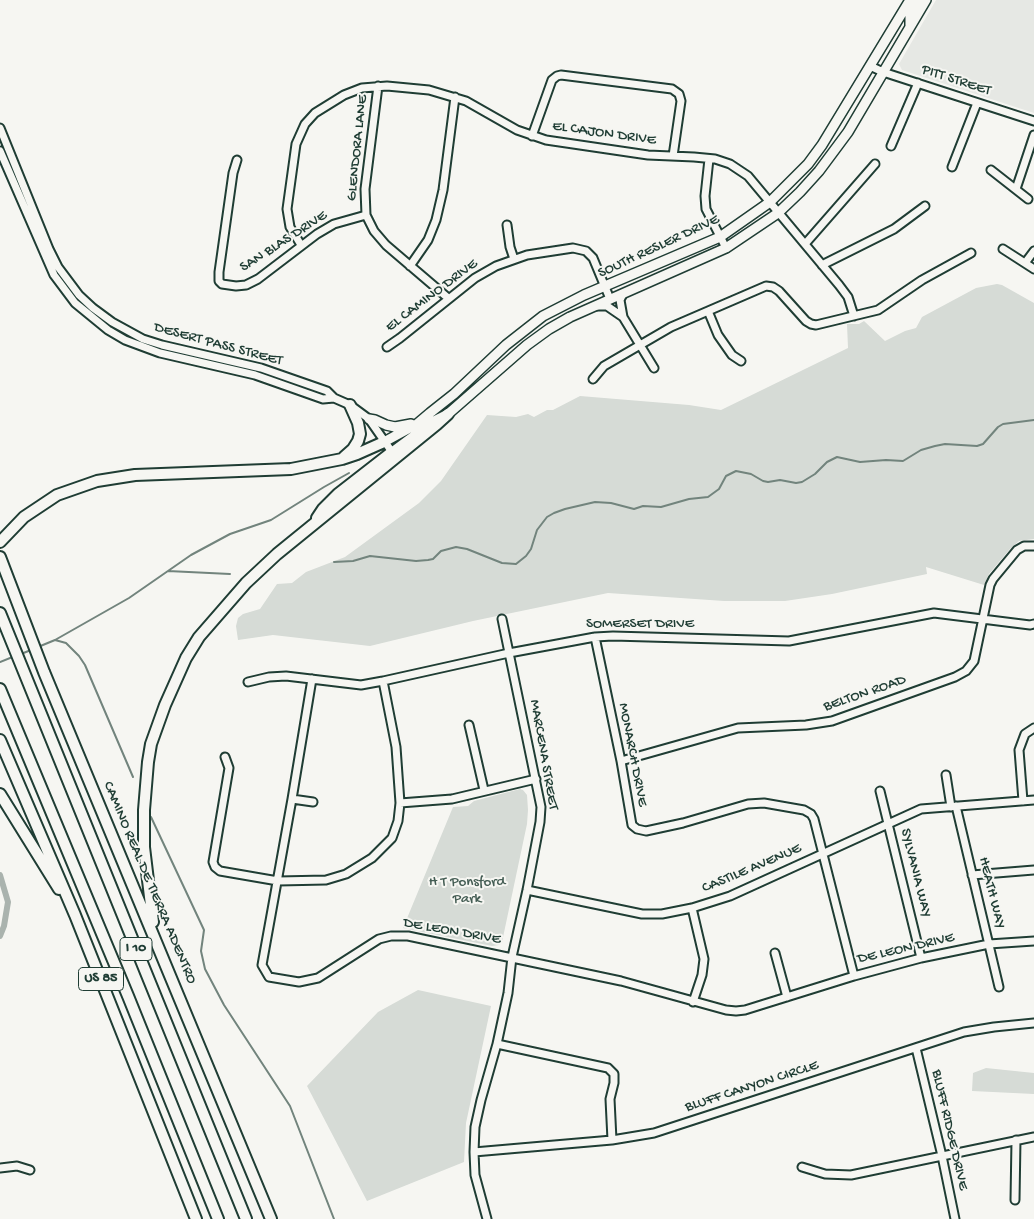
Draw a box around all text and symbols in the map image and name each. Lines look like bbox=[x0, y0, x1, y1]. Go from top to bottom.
street label: PITT STREET bbox=[919, 61, 993, 101]
street label: GLENDORA LANE bbox=[343, 94, 373, 202]
street label: EL CAJON DRIVE bbox=[551, 118, 657, 150]
street label: SAN BLAS DRIVE bbox=[237, 207, 331, 277]
street label: SOUTH RESLER DRIVE bbox=[595, 211, 723, 283]
street label: EL CAMINO DRIVE bbox=[382, 256, 482, 336]
street label: DESERT PASS STREET bbox=[152, 319, 284, 371]
street label: SOMERSET DRIVE bbox=[586, 616, 694, 634]
street label: BELTON ROAD bbox=[821, 671, 909, 717]
street label: MARCENA STREET bbox=[524, 698, 562, 812]
street label: MONARCH DRIVE bbox=[613, 702, 651, 808]
street label: CAMINO REAL DE TIERRA ADENTRO bbox=[98, 779, 200, 987]
street label: SYLVANIA WAY bbox=[895, 827, 935, 919]
street label: CASTILE AVENUE bbox=[700, 840, 804, 898]
street label: HEATH WAY bbox=[973, 855, 1009, 931]
park label: H T Ponsford Park bbox=[429, 874, 505, 909]
street label: DE LEON DRIVE bbox=[402, 915, 502, 949]
street label: DE LEON DRIVE bbox=[856, 929, 956, 969]
road number: I 10 bbox=[120, 938, 152, 961]
road number: US 85 bbox=[78, 968, 124, 991]
street label: BLUFF CANYON CIRCLE bbox=[683, 1057, 821, 1117]
street label: BLUFF RIDGE DRIVE bbox=[926, 1068, 972, 1192]

